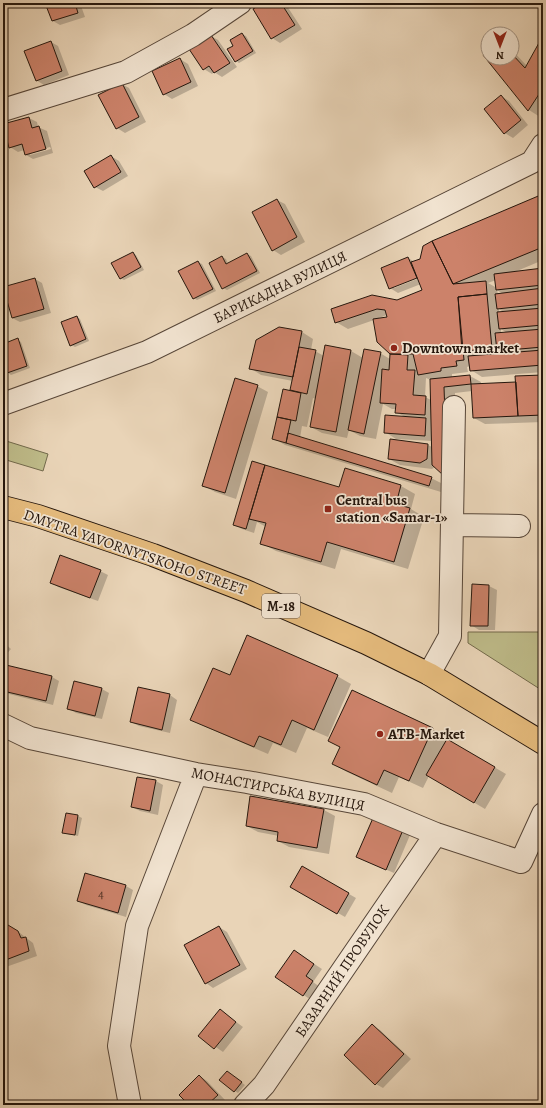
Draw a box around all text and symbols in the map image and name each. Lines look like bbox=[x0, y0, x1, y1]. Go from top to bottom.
north arrow bbox=[480, 26, 520, 66]
text: N bbox=[496, 48, 504, 63]
street label: БАРИКАДНА ВУЛИЦЯ bbox=[210, 246, 350, 328]
place label: Downtown market bbox=[402, 338, 519, 358]
marker: Downtown market bbox=[389, 343, 399, 353]
place label: Central bus station «Samar-1» bbox=[336, 490, 448, 527]
street label: DMYTRA YAVORNYTSKOHO STREET bbox=[21, 504, 250, 600]
marker: Central bus station «Samar-1» bbox=[323, 504, 333, 514]
road number: М-18 bbox=[262, 594, 300, 618]
place label: ATB-Market bbox=[387, 724, 465, 744]
marker: ATB-Market bbox=[375, 729, 385, 739]
street label: МОНАСТИРСЬКА ВУЛИЦЯ bbox=[189, 762, 367, 816]
house number: 4 bbox=[98, 885, 104, 902]
street label: БАЗАРНИЙ ПРОВУЛОК bbox=[290, 901, 394, 1041]

